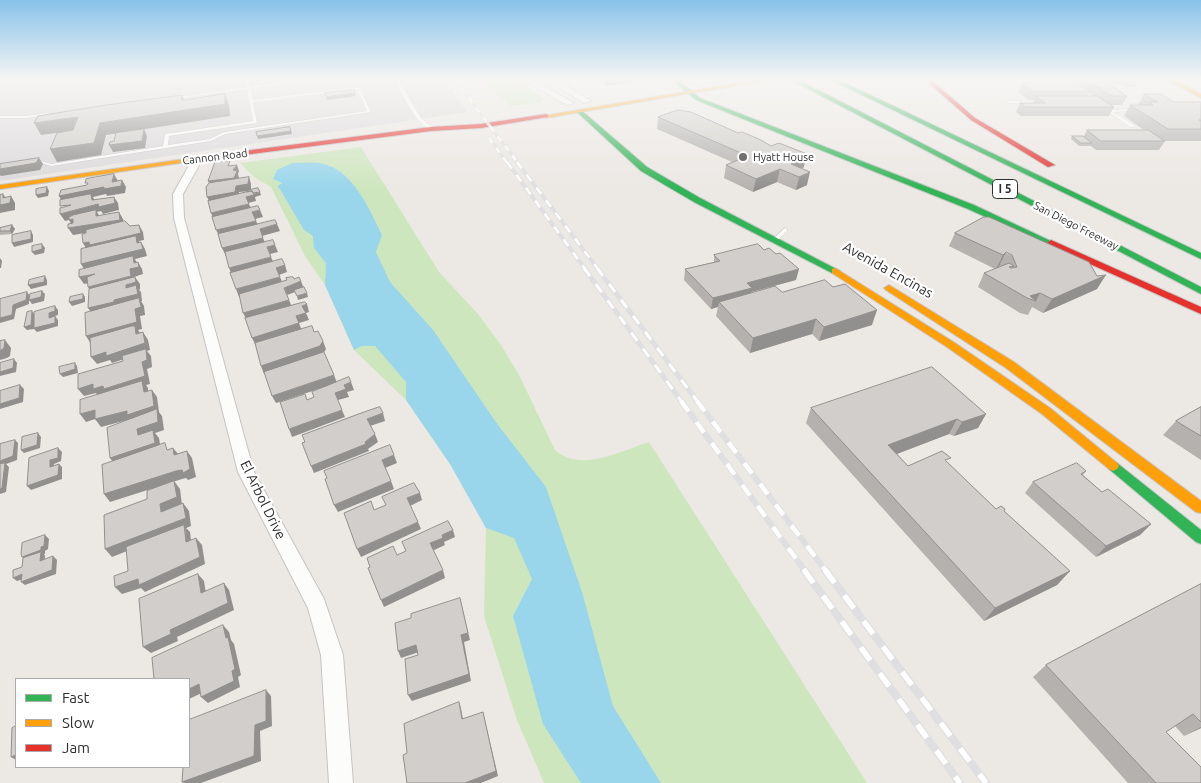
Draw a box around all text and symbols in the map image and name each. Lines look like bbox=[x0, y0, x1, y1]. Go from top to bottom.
street label: Cannon Road bbox=[182, 146, 248, 168]
place label: Hyatt House bbox=[753, 150, 814, 164]
marker: Hyatt House bbox=[737, 151, 749, 163]
road number: I 5 bbox=[992, 180, 1018, 198]
street label: San Diego Freeway bbox=[1031, 199, 1121, 253]
street label: Avenida Encinas bbox=[840, 238, 936, 302]
street label: El Arbol Drive bbox=[237, 458, 289, 542]
legend bbox=[15, 678, 190, 768]
text: Fast bbox=[62, 689, 89, 706]
text: Slow bbox=[62, 714, 94, 731]
text: Jam bbox=[62, 739, 90, 756]

